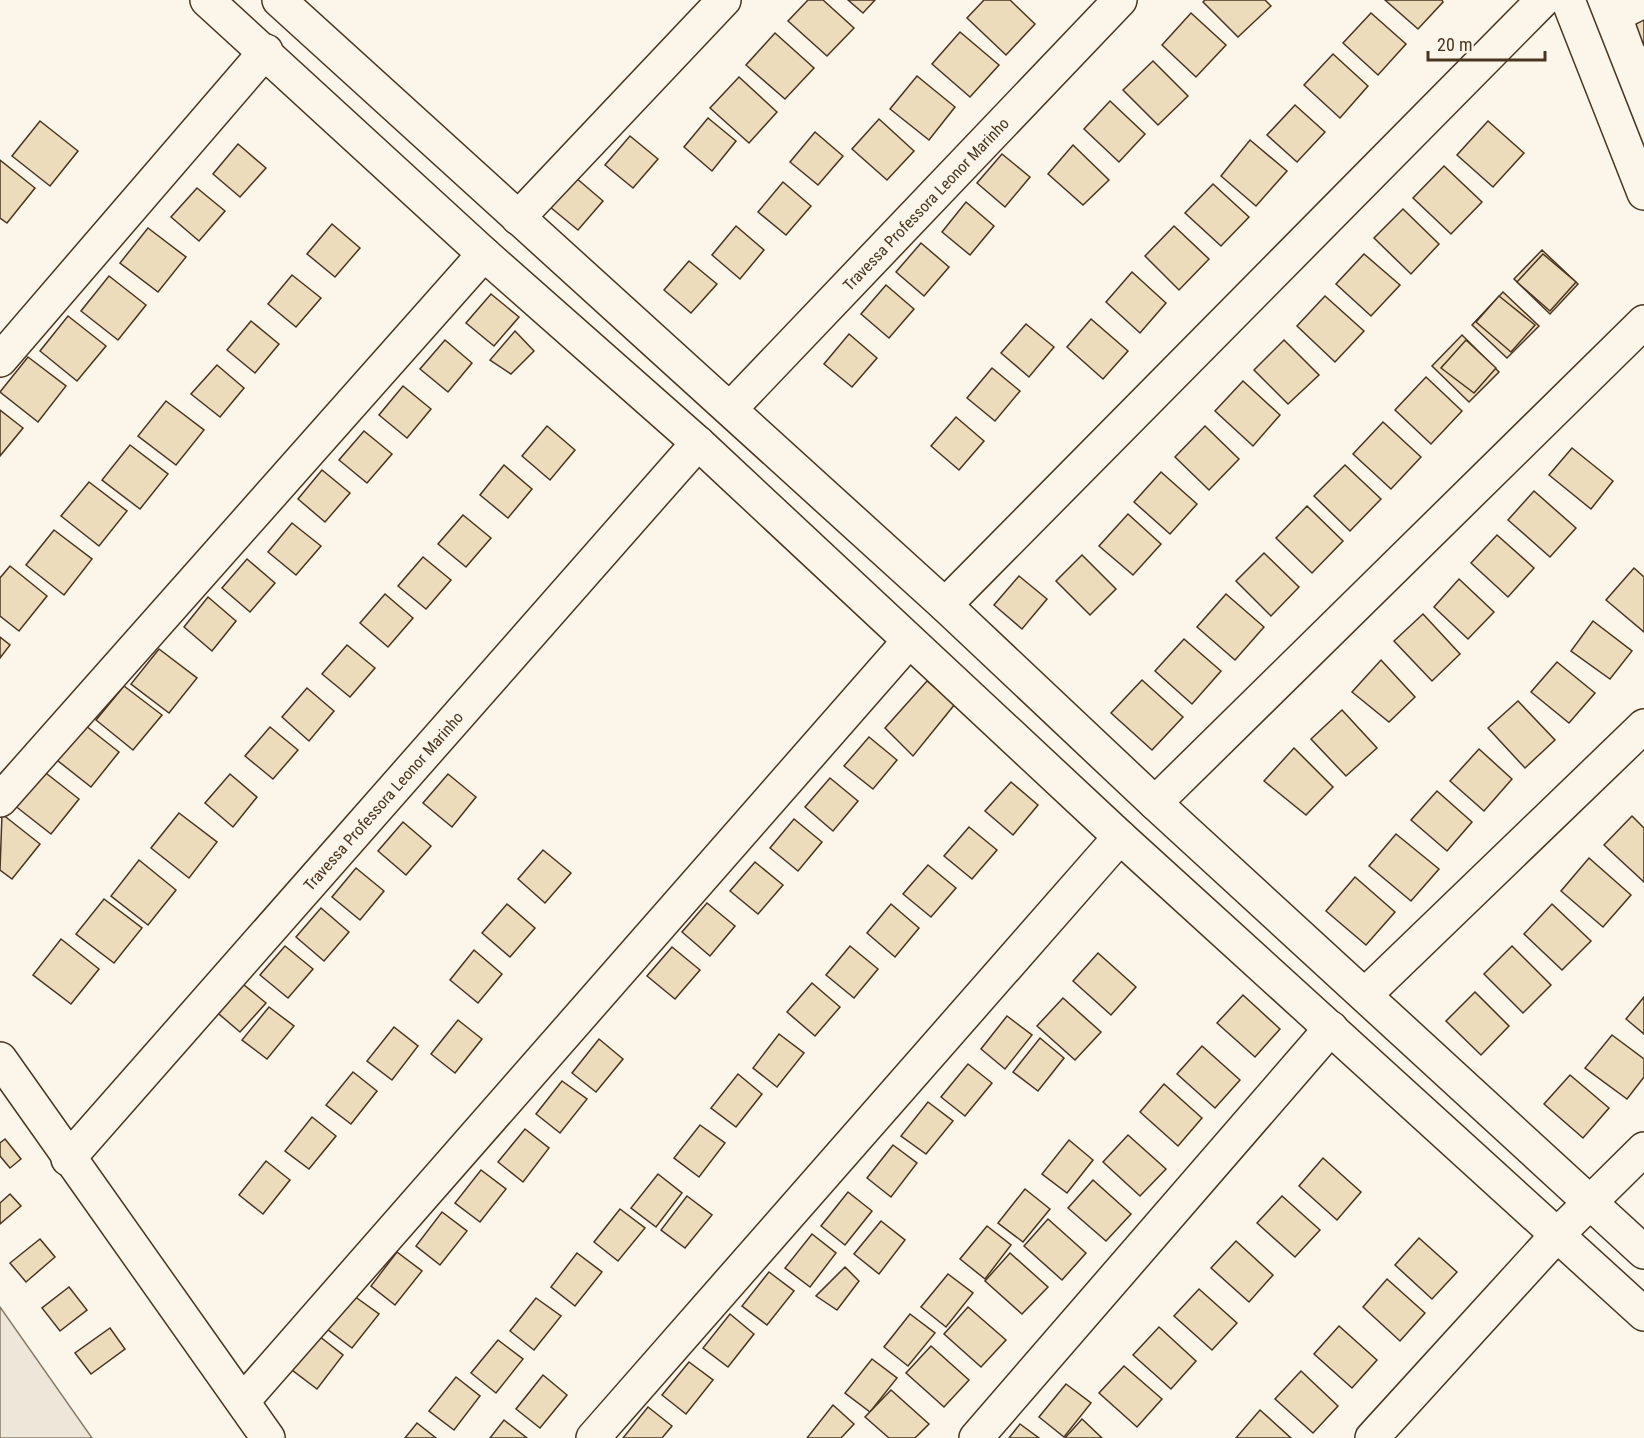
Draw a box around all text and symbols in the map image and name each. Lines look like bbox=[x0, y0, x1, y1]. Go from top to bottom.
scale bar bbox=[1428, 24, 1545, 62]
text: 20 m bbox=[1437, 34, 1472, 55]
street label: Travessa Professora Leonor Marinho bbox=[839, 114, 1013, 295]
street label: Travessa Professora Leonor Marinho bbox=[300, 708, 467, 895]

